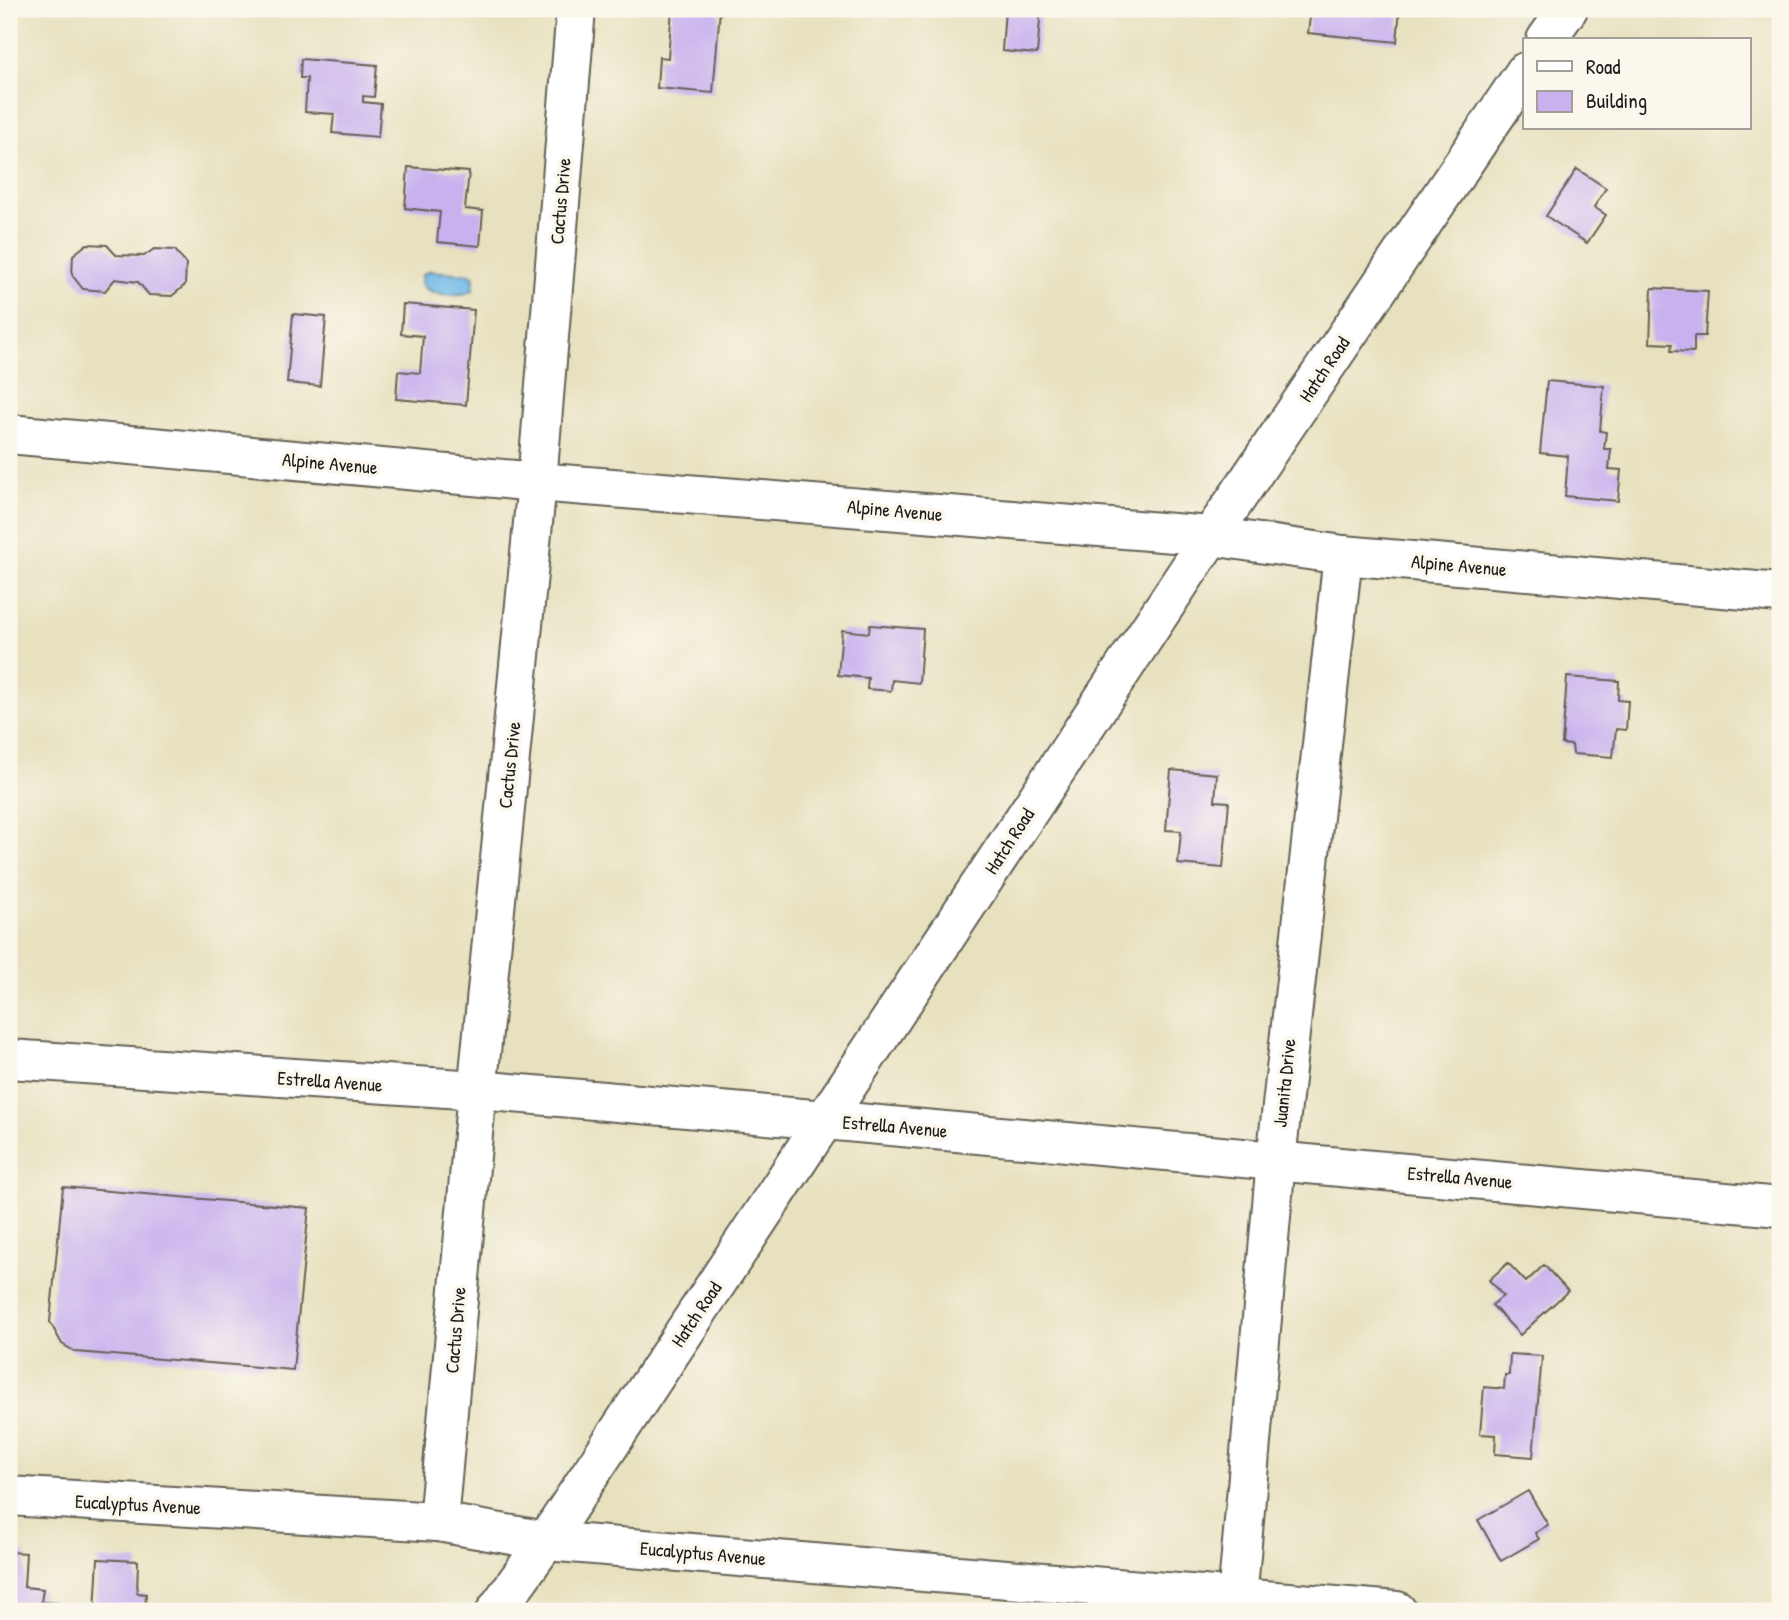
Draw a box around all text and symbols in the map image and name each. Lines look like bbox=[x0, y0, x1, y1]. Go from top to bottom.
legend bbox=[1523, 38, 1750, 130]
text: Road bbox=[1586, 52, 1620, 81]
text: Building bbox=[1586, 86, 1647, 115]
street label: Cactus Drive bbox=[543, 156, 577, 245]
street label: Hatch Road bbox=[1293, 331, 1356, 407]
street label: Alpine Avenue bbox=[281, 446, 379, 480]
street label: Alpine Avenue bbox=[846, 493, 944, 527]
street label: Alpine Avenue bbox=[1410, 548, 1508, 582]
street label: Cactus Drive bbox=[492, 720, 527, 810]
street label: Hatch Road bbox=[978, 803, 1040, 879]
street label: Juanita Drive bbox=[1266, 1037, 1302, 1129]
street label: Estrella Avenue bbox=[277, 1064, 384, 1098]
street label: Estrella Avenue bbox=[841, 1108, 949, 1144]
street label: Estrella Avenue bbox=[1406, 1159, 1514, 1195]
street label: Hatch Road bbox=[665, 1276, 728, 1352]
street label: Cactus Drive bbox=[438, 1285, 472, 1374]
street label: Eucalyptus Avenue bbox=[74, 1488, 202, 1520]
street label: Eucalyptus Avenue bbox=[639, 1535, 767, 1571]

